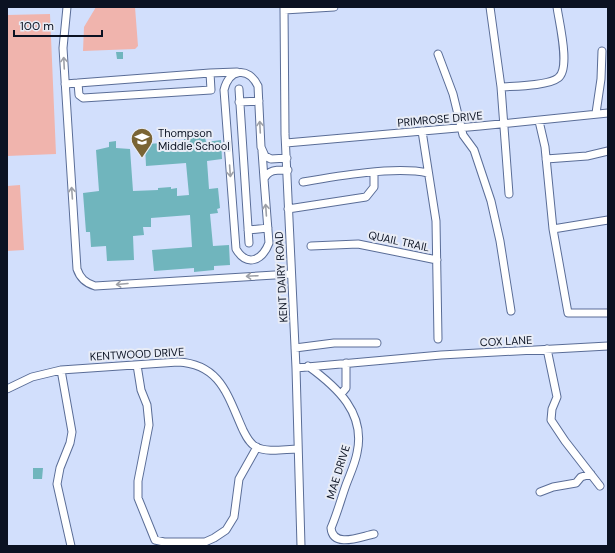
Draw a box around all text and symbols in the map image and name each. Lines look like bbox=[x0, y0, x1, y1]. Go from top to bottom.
scale bar bbox=[14, 12, 102, 38]
text: 100 m bbox=[20, 18, 54, 34]
one-way arrow bbox=[60, 57, 68, 70]
street label: PRIMROSE DRIVE bbox=[397, 108, 483, 130]
one-way arrow bbox=[257, 121, 264, 134]
school or university icon: Thompson Middle School bbox=[129, 126, 155, 159]
place label: Thompson Middle School bbox=[158, 126, 230, 153]
one-way arrow bbox=[227, 164, 234, 177]
one-way arrow bbox=[68, 187, 76, 200]
one-way arrow bbox=[263, 204, 270, 217]
street label: QUAIL TRAIL bbox=[367, 228, 431, 254]
street label: KENT DAIRY ROAD bbox=[272, 231, 290, 323]
one-way arrow bbox=[246, 272, 259, 279]
one-way arrow bbox=[116, 280, 129, 288]
street label: COX LANE bbox=[479, 333, 533, 349]
street label: KENTWOOD DRIVE bbox=[89, 345, 185, 363]
street label: MAE DRIVE bbox=[323, 443, 353, 501]

